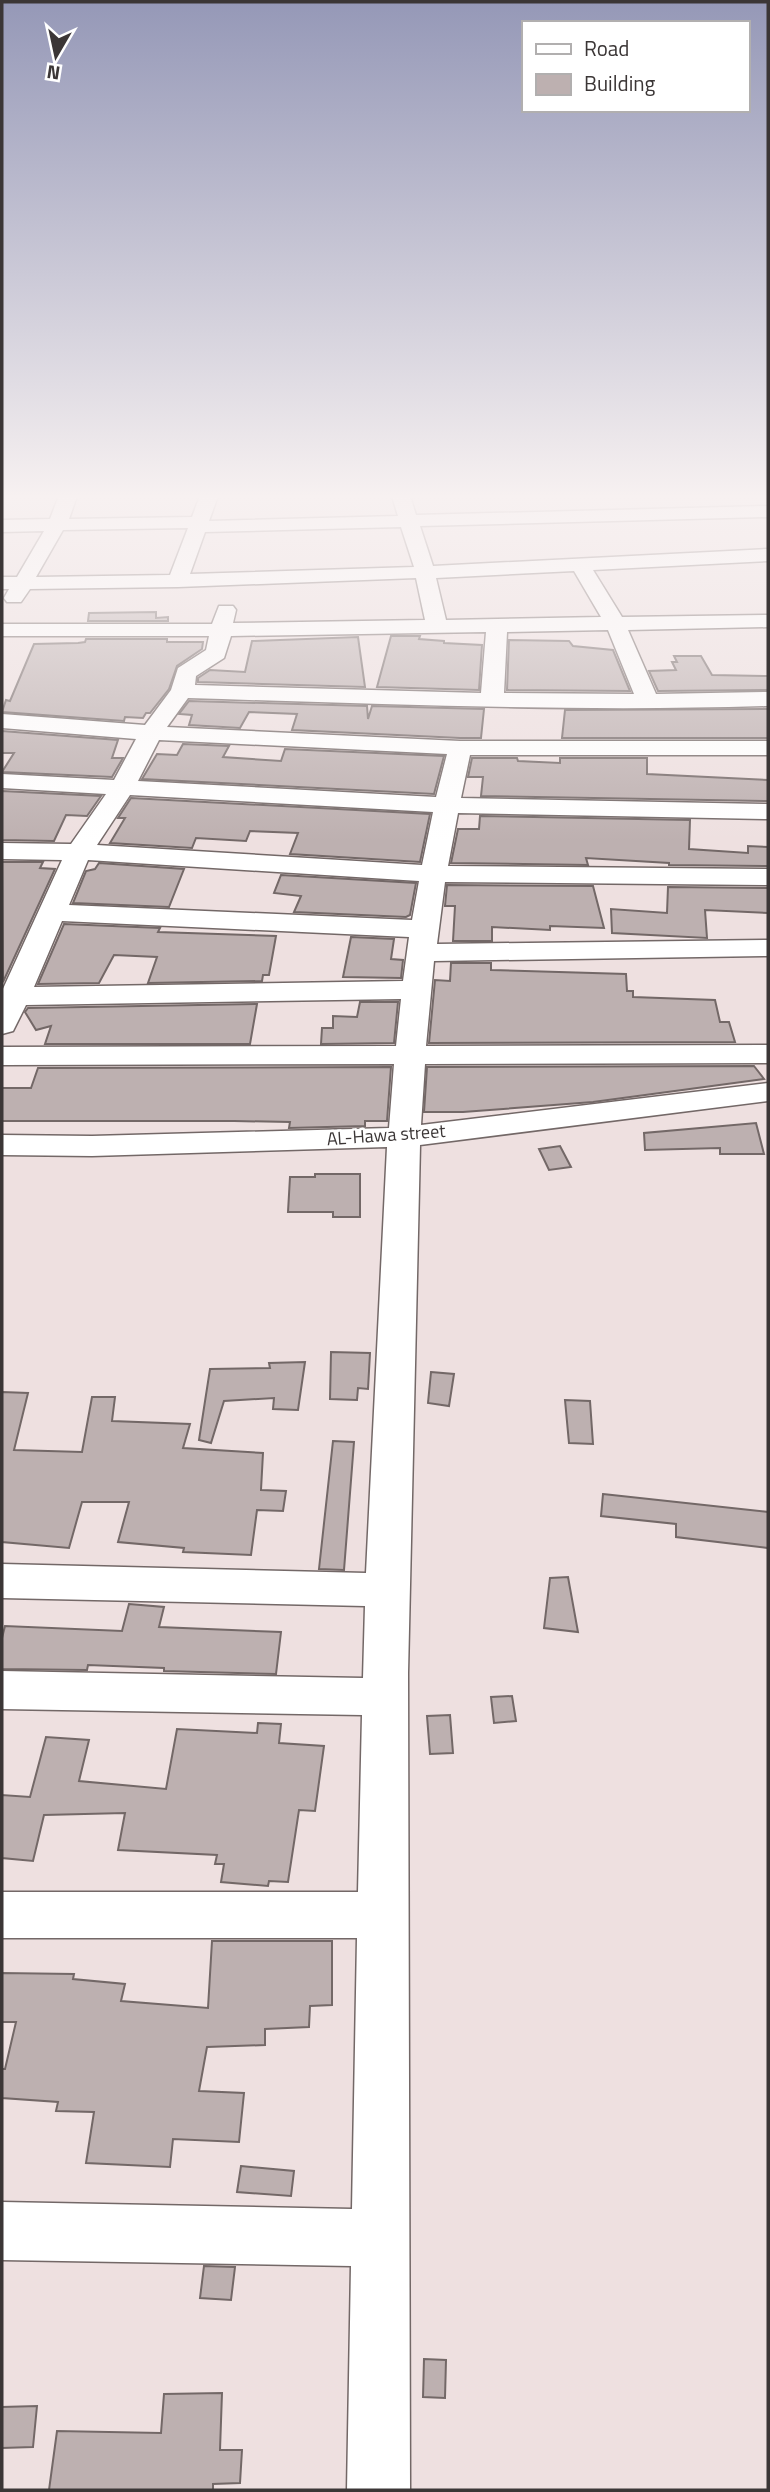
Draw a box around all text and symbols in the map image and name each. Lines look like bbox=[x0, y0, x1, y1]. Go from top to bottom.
north arrow bbox=[21, 21, 91, 91]
legend bbox=[522, 21, 749, 112]
text: Road bbox=[584, 32, 629, 64]
text: N bbox=[44, 58, 62, 89]
text: Building bbox=[584, 67, 656, 99]
street label: AL-Hawa street bbox=[326, 1117, 447, 1152]

